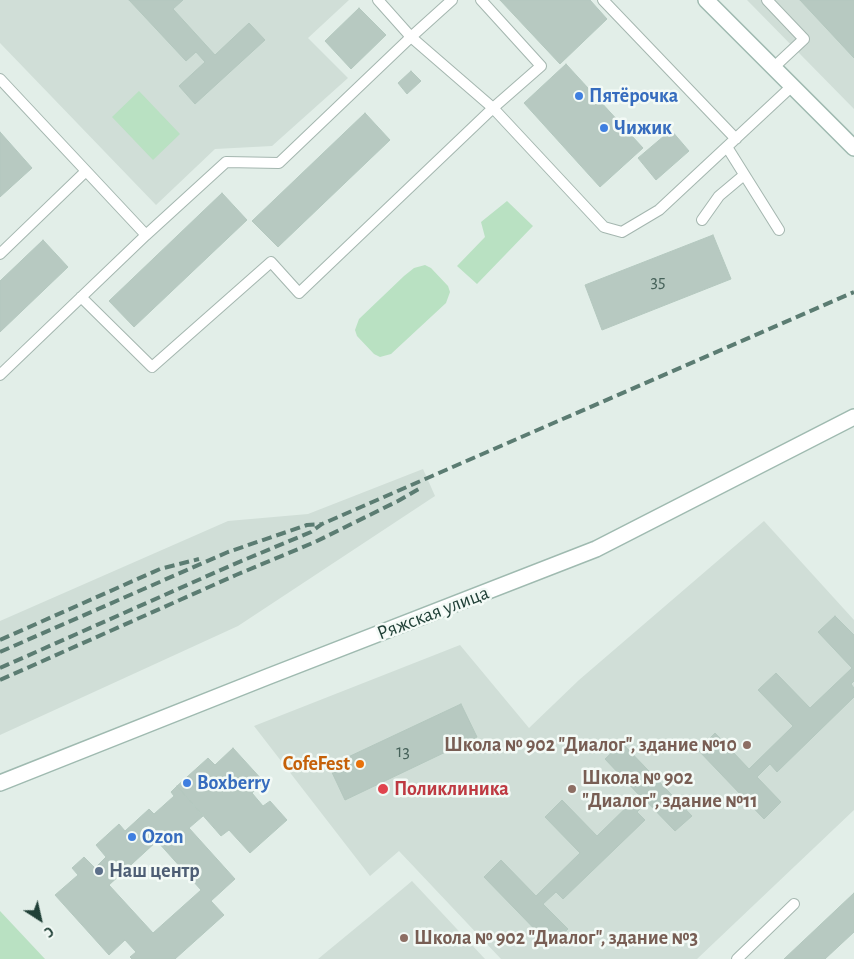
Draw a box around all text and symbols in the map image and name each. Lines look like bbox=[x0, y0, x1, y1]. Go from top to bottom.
place label: Пятёрочка bbox=[589, 84, 678, 108]
marker: Пятёрочка bbox=[573, 90, 585, 102]
place label: Чижик bbox=[614, 116, 672, 140]
marker: Чижик bbox=[598, 122, 610, 134]
house number: 35 bbox=[651, 271, 665, 293]
street label: Ряжская улица bbox=[373, 581, 493, 645]
place label: Школа № 902 "Диалог", здание №10 bbox=[444, 733, 737, 757]
marker: Школа № 902 "Диалог", здание №10 bbox=[741, 739, 753, 751]
house number: 13 bbox=[396, 741, 410, 763]
place label: CofeFest bbox=[283, 752, 350, 776]
marker: CofeFest bbox=[354, 758, 366, 770]
place label: Школа № 902 "Диалог", здание №11 bbox=[582, 766, 758, 813]
place label: Boxberry bbox=[197, 771, 270, 795]
marker: Boxberry bbox=[181, 777, 193, 789]
place label: Поликлиника bbox=[394, 777, 509, 801]
marker: Поликлиника bbox=[376, 782, 390, 796]
marker: Школа № 902 "Диалог", здание №11 bbox=[566, 783, 578, 795]
place label: Ozon bbox=[142, 825, 184, 849]
marker: Ozon bbox=[126, 831, 138, 843]
place label: Наш центр bbox=[109, 859, 200, 883]
marker: Наш центр bbox=[93, 865, 105, 877]
north arrow bbox=[15, 894, 65, 944]
text: С bbox=[41, 923, 56, 939]
place label: Школа № 902 "Диалог", здание №3 bbox=[414, 926, 698, 950]
marker: Школа № 902 "Диалог", здание №3 bbox=[398, 932, 410, 944]

